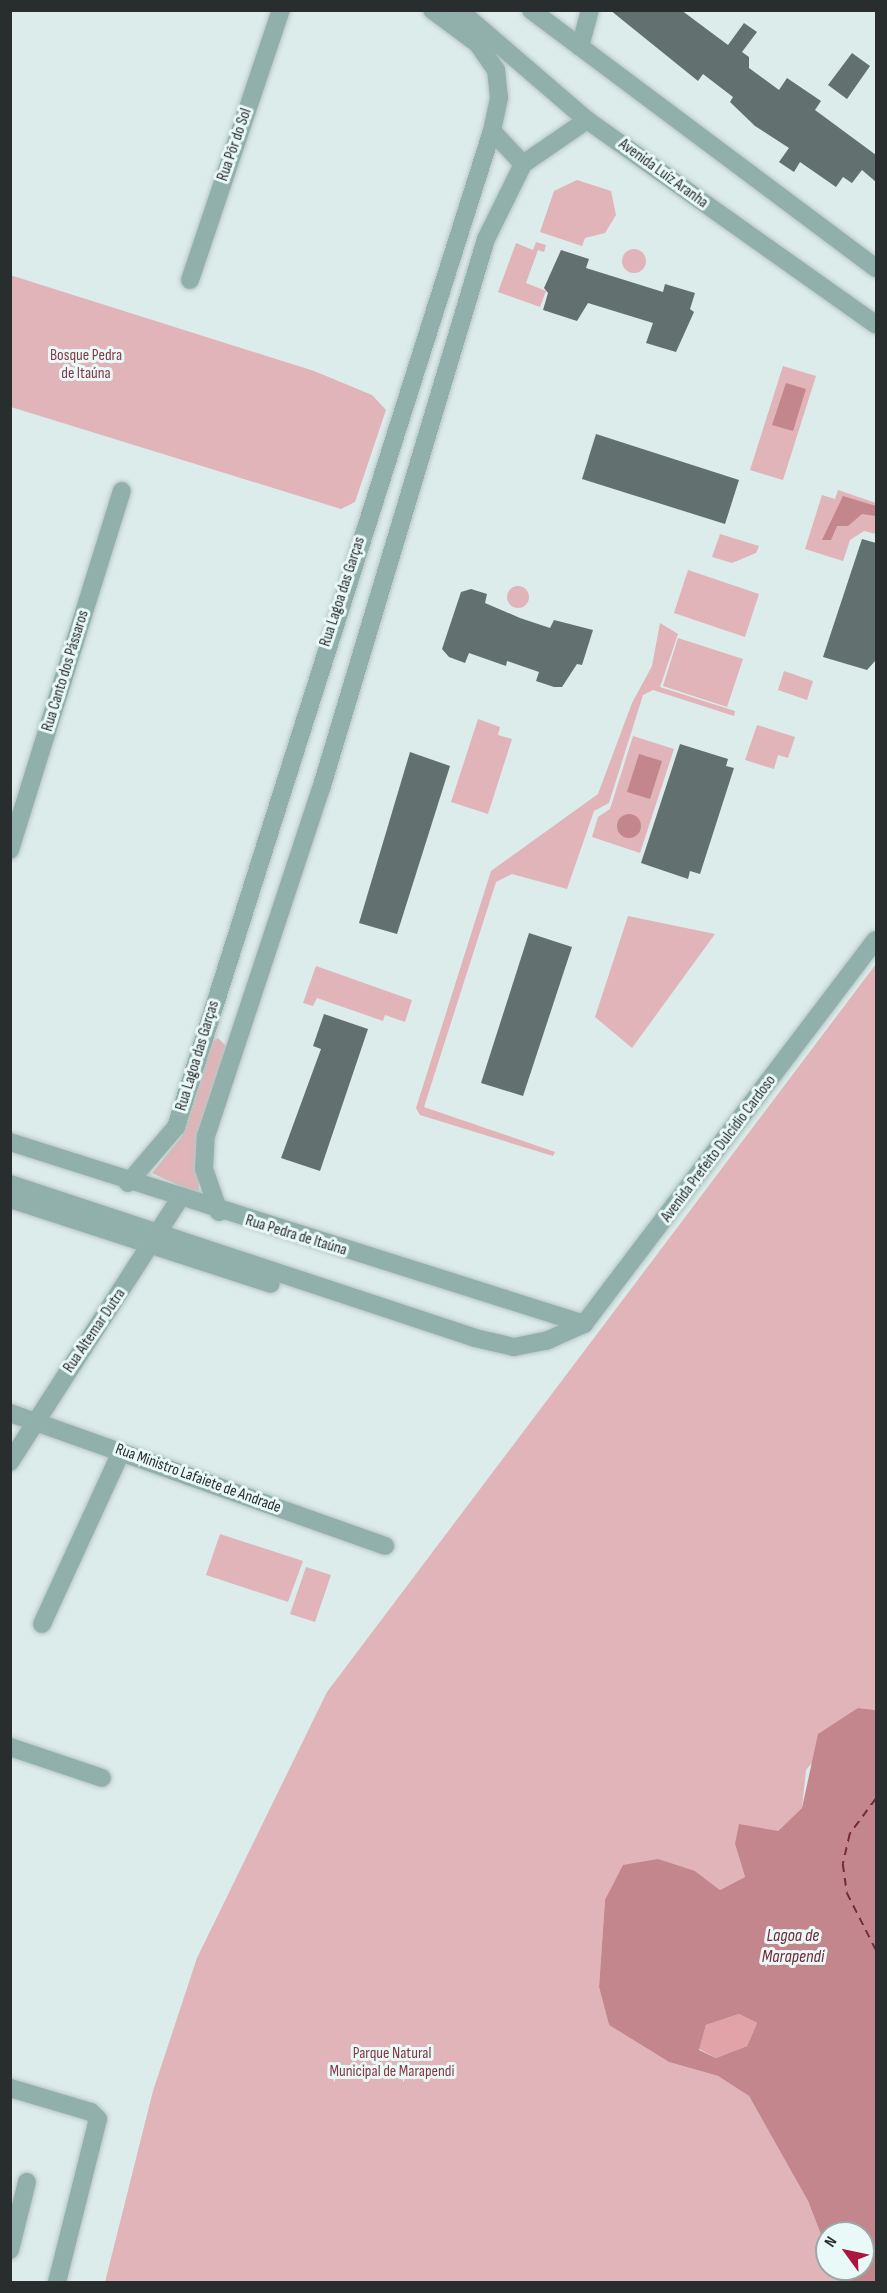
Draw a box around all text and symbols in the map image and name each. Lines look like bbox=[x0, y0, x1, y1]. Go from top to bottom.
street label: Rua Pôr do Sol bbox=[214, 106, 256, 184]
street label: Avenida Luíz Aranha bbox=[615, 135, 711, 213]
park label: Bosque Pedra de Itaúna bbox=[50, 346, 122, 384]
street label: Rua Lagoa das Garças bbox=[316, 535, 370, 649]
street label: Rua Canto dos Pássaros bbox=[38, 608, 94, 734]
street label: Rua Lagoa das Garças bbox=[172, 999, 224, 1113]
street label: Avenida Prefeito Dulcídio Cardoso bbox=[657, 1072, 781, 1226]
street label: Rua Pedra de Itaúna bbox=[243, 1211, 349, 1261]
street label: Rua Altemar Dutra bbox=[60, 1285, 130, 1377]
street label: Rua Ministro Lafaiete de Andrade bbox=[113, 1440, 283, 1518]
water label: Lagoa de Marapendi bbox=[762, 1926, 824, 1968]
park label: Parque Natural Municipal de Marapendi bbox=[329, 2044, 455, 2082]
north arrow bbox=[815, 2221, 875, 2281]
text: N bbox=[821, 2233, 841, 2251]

